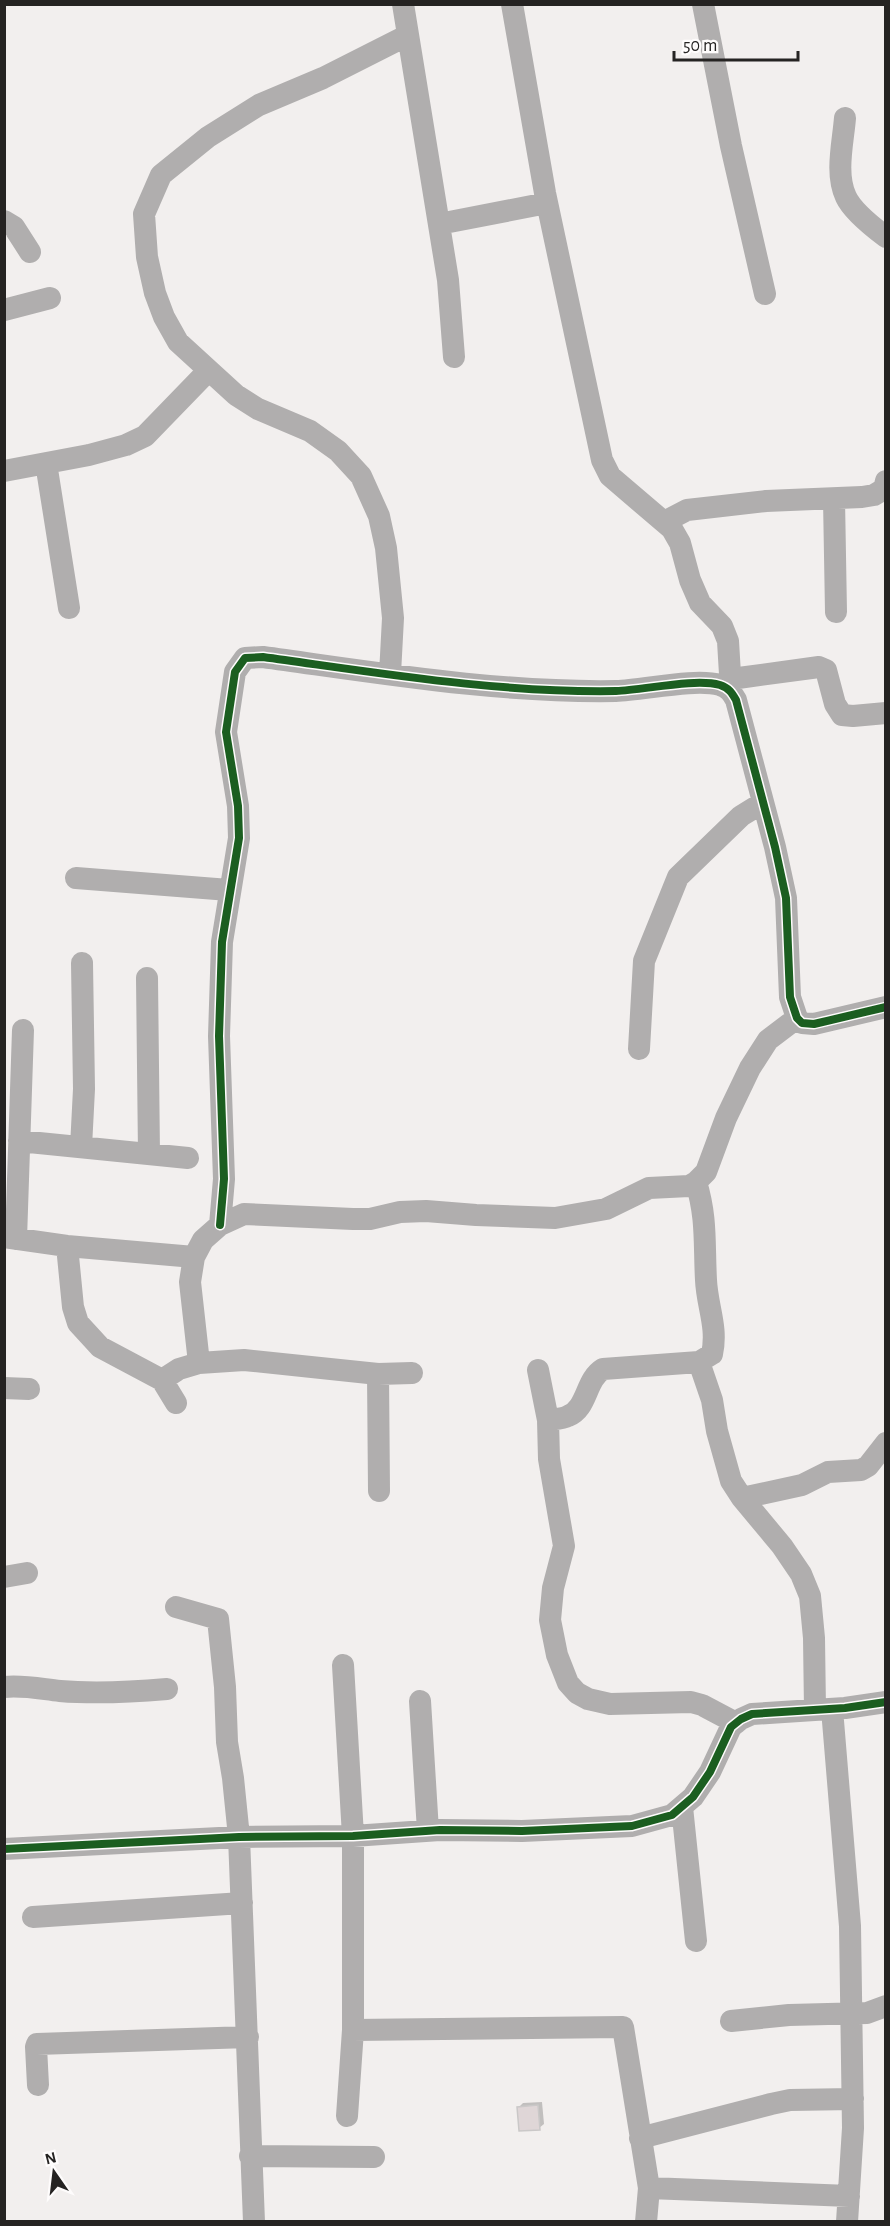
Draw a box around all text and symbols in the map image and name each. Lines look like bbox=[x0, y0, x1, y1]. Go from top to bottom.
scale bar bbox=[674, 24, 798, 62]
text: 50 m bbox=[683, 37, 717, 55]
north arrow bbox=[24, 2142, 84, 2202]
text: N bbox=[43, 2149, 58, 2168]

